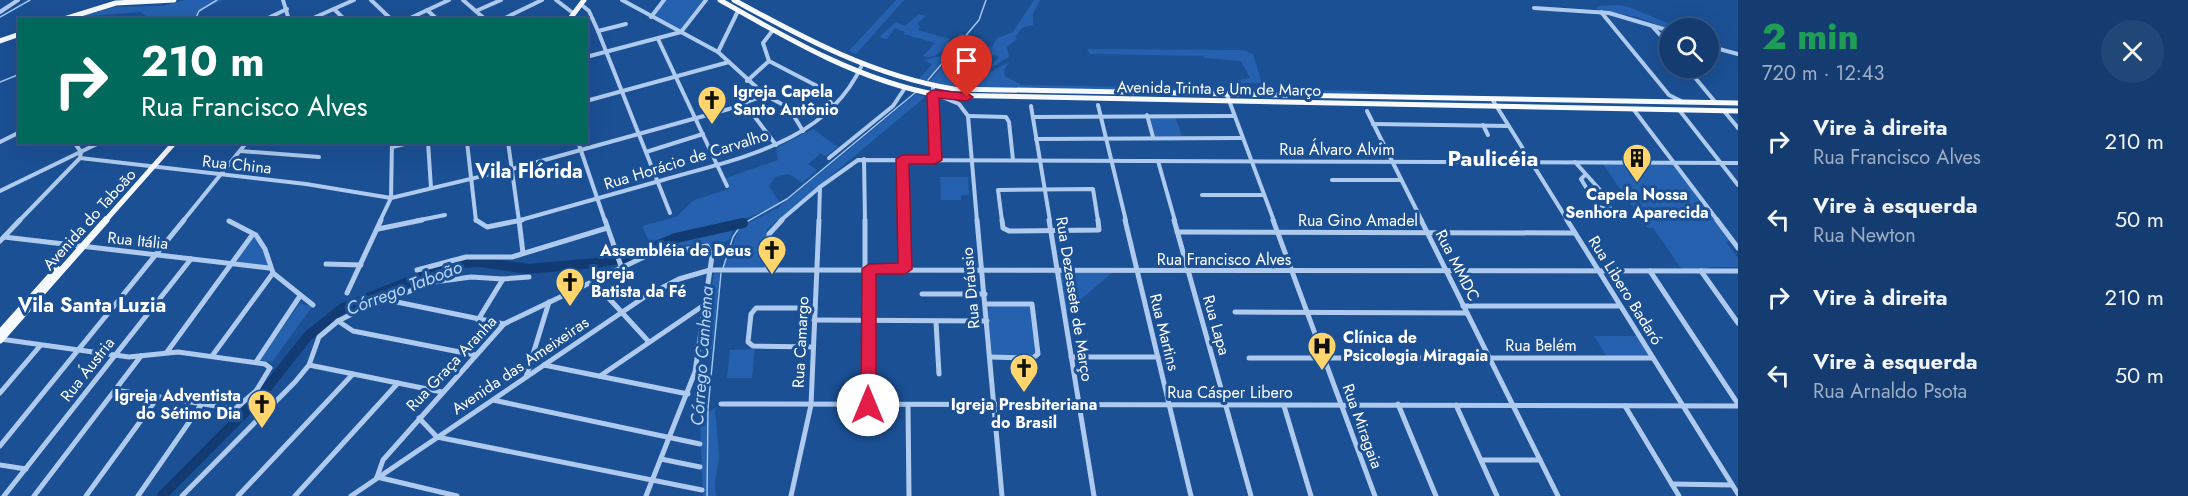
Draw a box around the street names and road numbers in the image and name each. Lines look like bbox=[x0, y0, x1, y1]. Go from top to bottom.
street label: Avenida Trinta e Um de Março bbox=[1117, 75, 1322, 102]
street label: Rua Horácio de Carvalho bbox=[601, 123, 772, 195]
street label: Rua Álvaro Alvim bbox=[1279, 138, 1395, 161]
street label: Rua China bbox=[201, 149, 273, 180]
street label: Avenida do Taboão bbox=[37, 163, 141, 275]
street label: Rua Gino Amadel bbox=[1298, 209, 1418, 232]
street label: Rua Dezessete de Março bbox=[1050, 215, 1099, 383]
street label: Rua MMDC bbox=[1430, 225, 1485, 305]
street label: Rua Itália bbox=[106, 226, 169, 255]
street label: Rua Libero Badaró bbox=[1583, 231, 1669, 349]
street label: Rua Dráusio bbox=[955, 246, 986, 330]
street label: Rua Francisco Alves bbox=[1157, 248, 1291, 271]
street label: Rua Martins bbox=[1144, 291, 1185, 373]
street label: Rua Lapa bbox=[1197, 292, 1236, 358]
street label: Rua Camargo bbox=[787, 295, 814, 388]
street label: Rua Graça Aranha bbox=[401, 310, 502, 416]
street label: Avenida das Ameixeiras bbox=[447, 311, 593, 420]
street label: Rua Áustria bbox=[55, 332, 120, 406]
street label: Rua Belém bbox=[1505, 334, 1577, 357]
street label: Rua Miragaia bbox=[1337, 380, 1389, 472]
street label: Rua Cásper Libero bbox=[1167, 381, 1293, 404]

